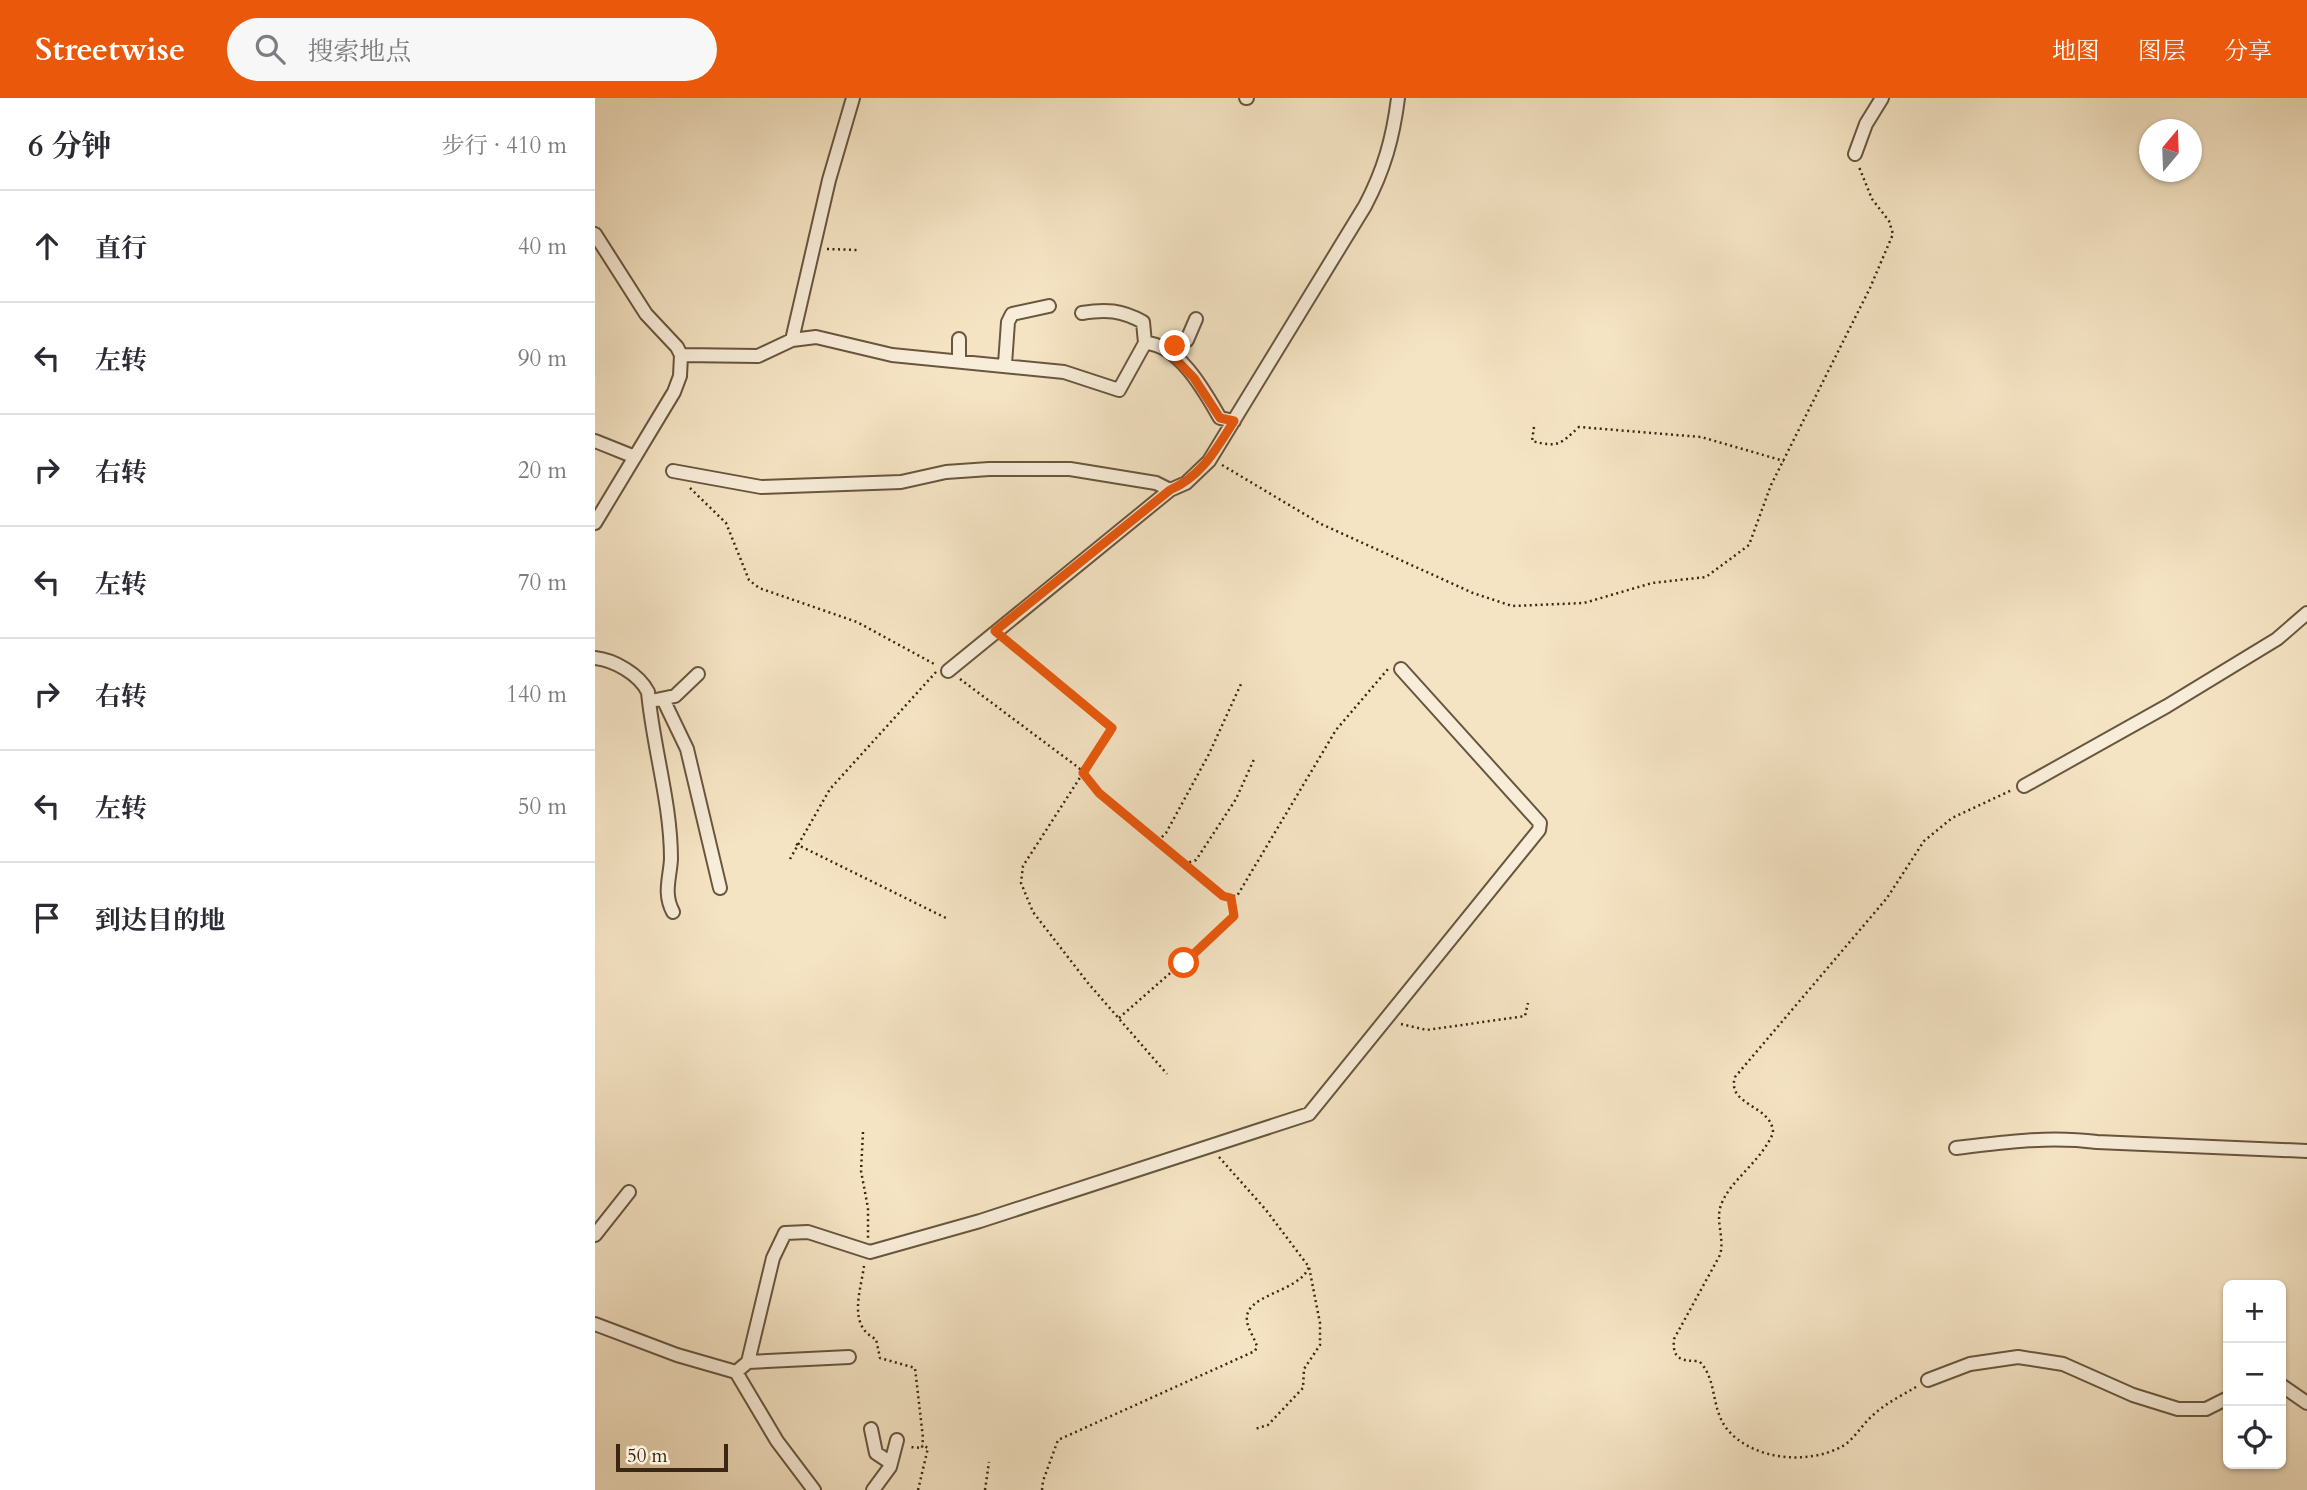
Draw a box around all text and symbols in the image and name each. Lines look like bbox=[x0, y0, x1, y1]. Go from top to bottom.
search box bbox=[227, 18, 717, 81]
text: Streetwise bbox=[35, 27, 185, 72]
icon: search bbox=[251, 30, 289, 68]
text: 搜索地点 bbox=[307, 34, 411, 69]
text: 地图 bbox=[2052, 35, 2100, 68]
text: 图层 bbox=[2138, 35, 2186, 68]
text: 分享 bbox=[2224, 35, 2272, 68]
north arrow bbox=[2139, 119, 2202, 182]
text: 6 分钟 bbox=[28, 126, 111, 167]
text: 步行 · 410 m bbox=[442, 130, 567, 161]
icon: ahead bbox=[28, 227, 66, 265]
text: 直行 bbox=[95, 231, 147, 266]
text: 40 m bbox=[518, 231, 567, 262]
route end bbox=[1159, 330, 1190, 361]
icon: left bbox=[28, 339, 66, 377]
text: 左转 bbox=[95, 343, 147, 378]
text: 90 m bbox=[518, 343, 567, 374]
icon: right bbox=[28, 451, 66, 489]
text: 右转 bbox=[95, 455, 147, 490]
text: 20 m bbox=[518, 455, 567, 486]
icon: left bbox=[28, 563, 66, 601]
text: 左转 bbox=[95, 567, 147, 602]
text: 70 m bbox=[518, 567, 567, 598]
icon: right bbox=[28, 675, 66, 713]
text: 右转 bbox=[95, 679, 147, 714]
text: 140 m bbox=[506, 679, 567, 710]
icon: left bbox=[28, 787, 66, 825]
text: 左转 bbox=[95, 791, 147, 826]
text: 50 m bbox=[518, 791, 567, 822]
icon: arrive bbox=[28, 899, 66, 937]
text: 到达目的地 bbox=[95, 903, 225, 938]
route start bbox=[1168, 947, 1199, 978]
map controls bbox=[2223, 1280, 2286, 1469]
button: + bbox=[2223, 1280, 2286, 1343]
button: − bbox=[2223, 1343, 2286, 1406]
button: locate bbox=[2223, 1406, 2286, 1469]
scale bar bbox=[616, 1441, 728, 1473]
text: 50 m bbox=[627, 1443, 668, 1469]

